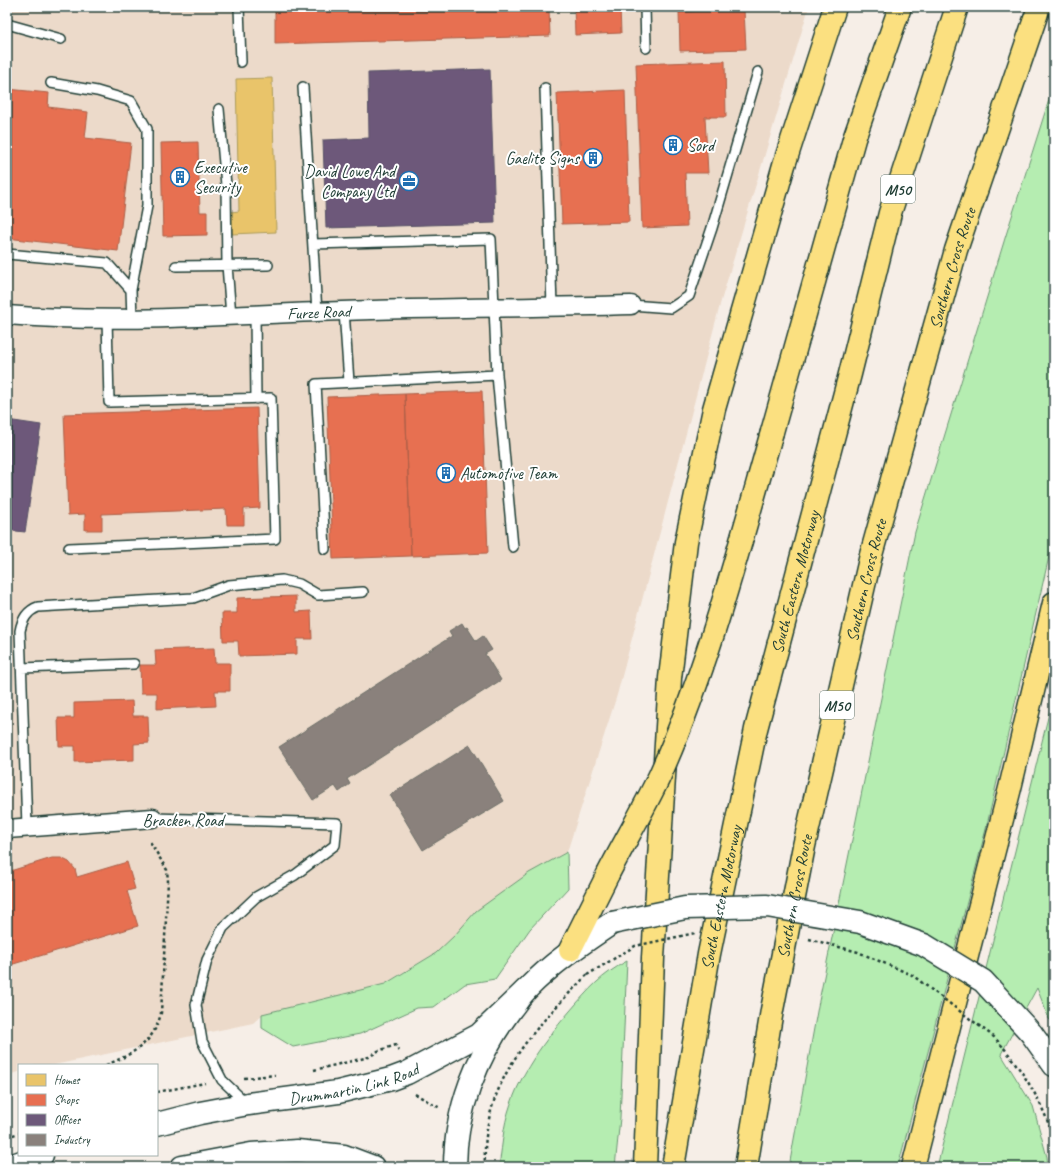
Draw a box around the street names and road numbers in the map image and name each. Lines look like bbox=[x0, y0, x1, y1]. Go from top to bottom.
road number: M50 bbox=[881, 175, 915, 203]
street label: Southern Cross Route bbox=[925, 204, 981, 331]
street label: Furze Road bbox=[287, 301, 353, 324]
street label: South Eastern Motorway bbox=[767, 507, 825, 656]
street label: Southern Cross Route bbox=[841, 516, 892, 644]
road number: M50 bbox=[820, 691, 854, 719]
street label: Bracken Road bbox=[143, 810, 227, 831]
street label: South Eastern Motorway bbox=[697, 822, 747, 971]
street label: Southern Cross Route bbox=[772, 831, 818, 960]
street label: Drummartin Link Road bbox=[288, 1058, 424, 1109]

